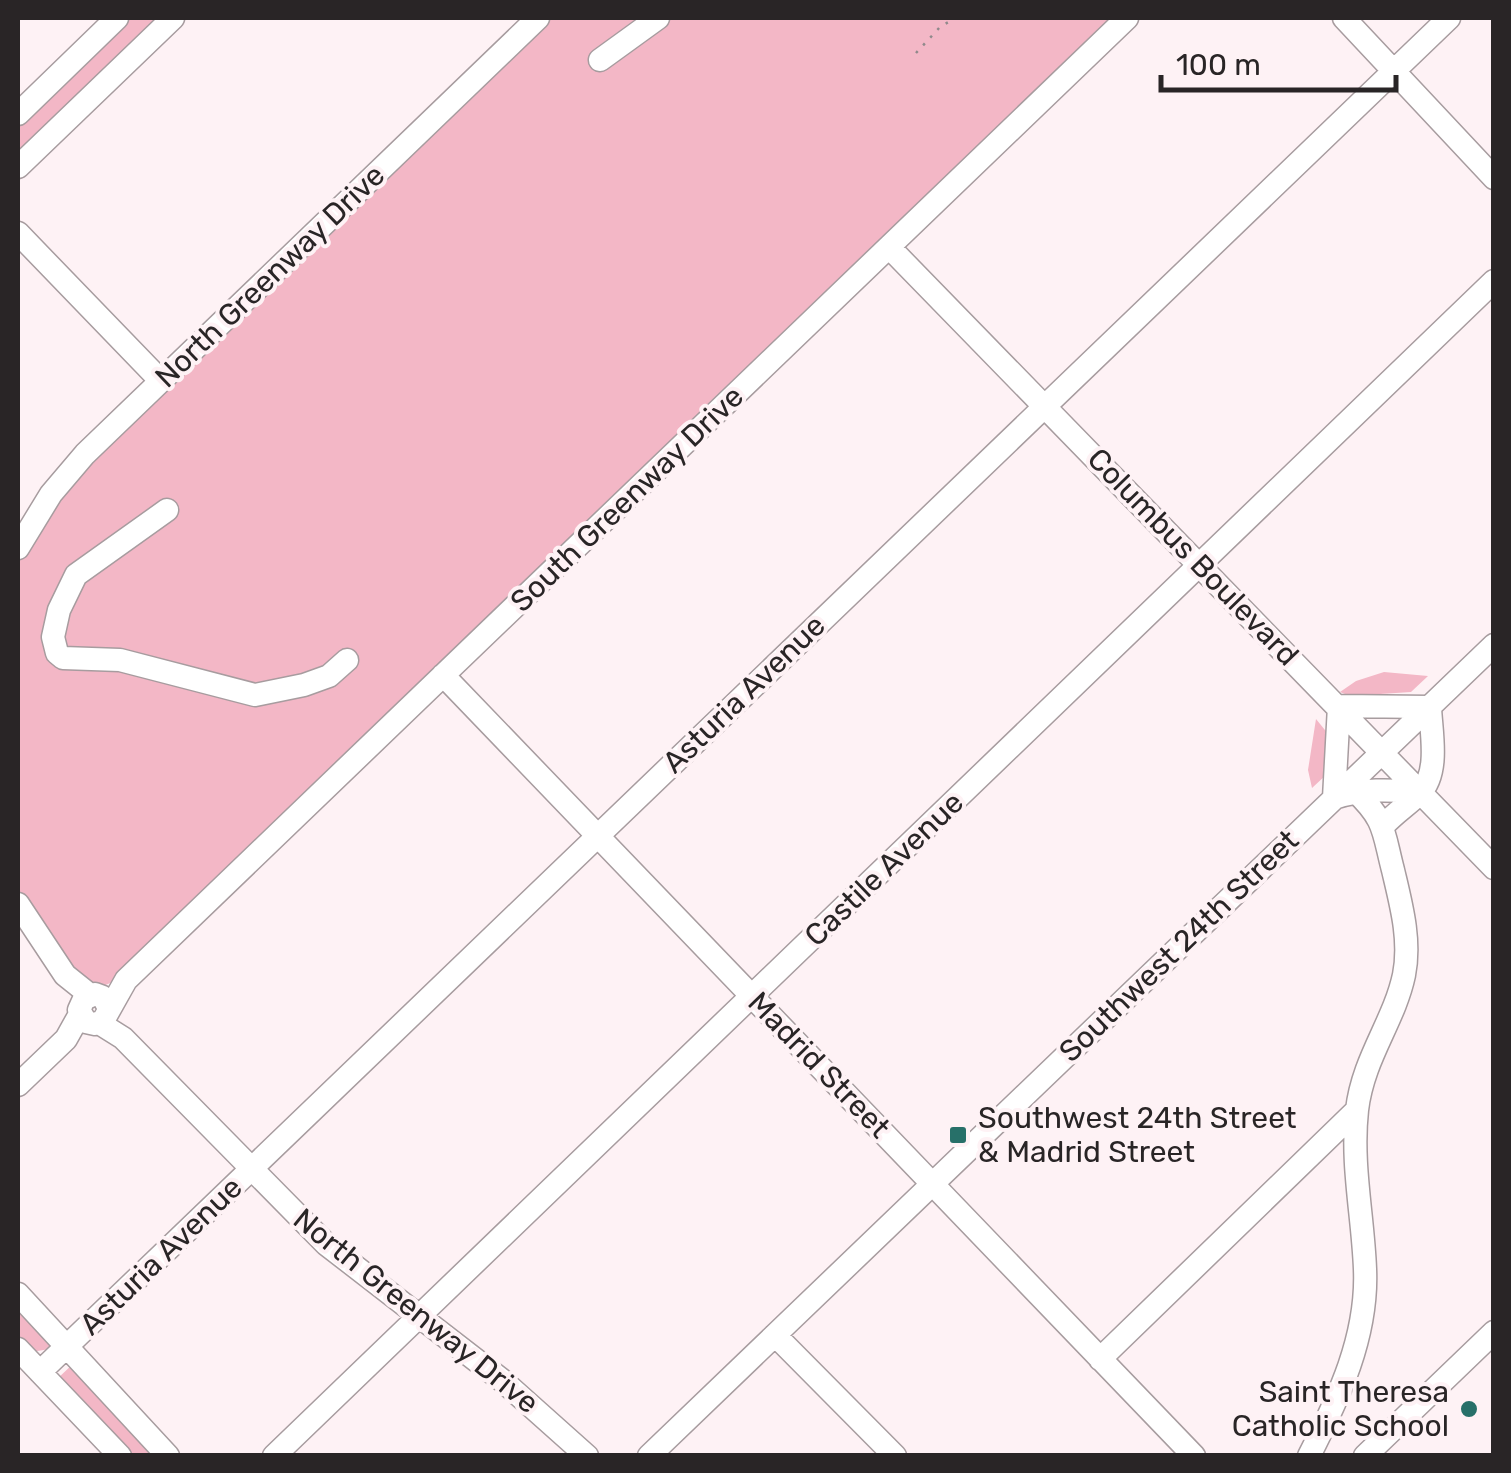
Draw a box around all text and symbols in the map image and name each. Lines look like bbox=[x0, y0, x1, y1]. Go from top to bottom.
scale bar bbox=[1161, 30, 1396, 92]
text: 100 m bbox=[1176, 47, 1261, 83]
street label: North Greenway Drive bbox=[148, 157, 392, 395]
street label: South Greenway Drive bbox=[503, 379, 751, 619]
street label: Columbus Boulevard bbox=[1080, 441, 1306, 673]
street label: Asturia Avenue bbox=[655, 607, 833, 781]
street label: Castile Avenue bbox=[797, 784, 971, 954]
street label: Southwest 24th Street bbox=[1052, 822, 1306, 1070]
street label: Madrid Street bbox=[740, 985, 898, 1146]
place label: Southwest 24th Street & Madrid Street bbox=[978, 1100, 1297, 1170]
marker: Southwest 24th Street & Madrid Street bbox=[947, 1124, 969, 1146]
street label: Asturia Avenue bbox=[72, 1169, 250, 1343]
street label: North Greenway Drive bbox=[286, 1201, 546, 1421]
place label: Saint Theresa Catholic School bbox=[1232, 1374, 1449, 1444]
marker: Saint Theresa Catholic School bbox=[1458, 1398, 1480, 1420]

